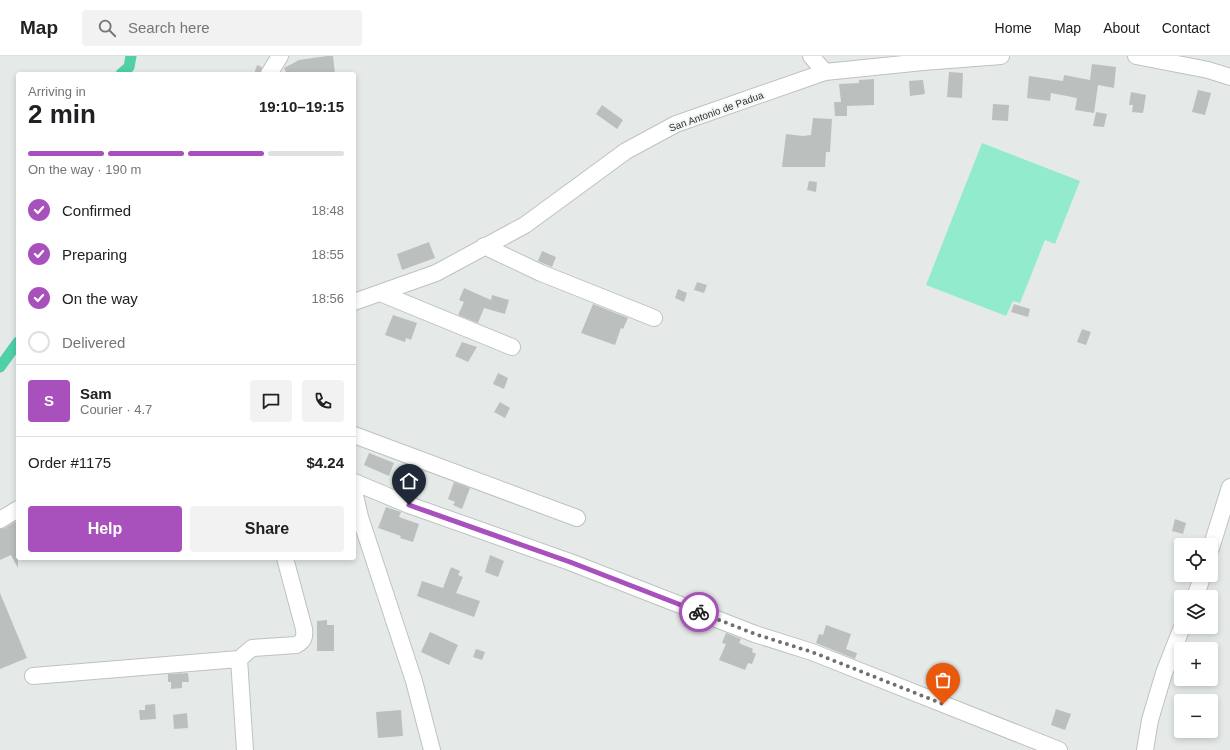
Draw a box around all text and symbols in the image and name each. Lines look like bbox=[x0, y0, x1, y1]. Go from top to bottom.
search box bbox=[82, 10, 362, 46]
text: Map bbox=[20, 17, 58, 38]
icon: search bbox=[96, 17, 118, 39]
text: Search here bbox=[128, 19, 210, 36]
text: Home bbox=[995, 20, 1032, 36]
text: Map bbox=[1054, 20, 1081, 36]
text: About bbox=[1103, 20, 1140, 36]
text: Contact bbox=[1162, 20, 1210, 36]
text: Arriving in bbox=[28, 84, 86, 99]
street label: San Antonio de Padua bbox=[668, 89, 765, 134]
text: 19:10–19:15 bbox=[259, 98, 344, 115]
text: 2 min bbox=[28, 99, 96, 129]
text: On the way · 190 m bbox=[28, 162, 141, 177]
icon: check bbox=[28, 199, 50, 221]
text: Confirmed bbox=[62, 202, 131, 219]
text: 18:48 bbox=[311, 203, 344, 218]
icon: check bbox=[28, 243, 50, 265]
text: Preparing bbox=[62, 246, 127, 263]
text: 18:55 bbox=[311, 247, 344, 262]
icon: check bbox=[28, 287, 50, 309]
text: On the way bbox=[62, 290, 138, 307]
text: 18:56 bbox=[311, 291, 344, 306]
text: Delivered bbox=[62, 334, 125, 351]
button: chat bbox=[250, 380, 292, 422]
button: phone bbox=[302, 380, 344, 422]
text: Sam bbox=[80, 385, 112, 402]
text: S bbox=[44, 392, 54, 409]
text: Courier · 4.7 bbox=[80, 402, 152, 417]
text: Order #1175 bbox=[28, 454, 111, 471]
text: $4.24 bbox=[306, 454, 344, 471]
pin bbox=[392, 464, 426, 505]
icon: home bbox=[398, 470, 420, 492]
button: Help bbox=[28, 506, 182, 552]
button: Share bbox=[190, 506, 344, 552]
map controls bbox=[1174, 538, 1218, 738]
button: locate bbox=[1174, 538, 1218, 582]
button: layers bbox=[1174, 590, 1218, 634]
courier bbox=[679, 592, 719, 632]
icon: bike bbox=[688, 601, 710, 623]
button: + bbox=[1174, 642, 1218, 686]
pin bbox=[926, 663, 960, 704]
icon: bag bbox=[932, 669, 954, 691]
button: − bbox=[1174, 694, 1218, 738]

